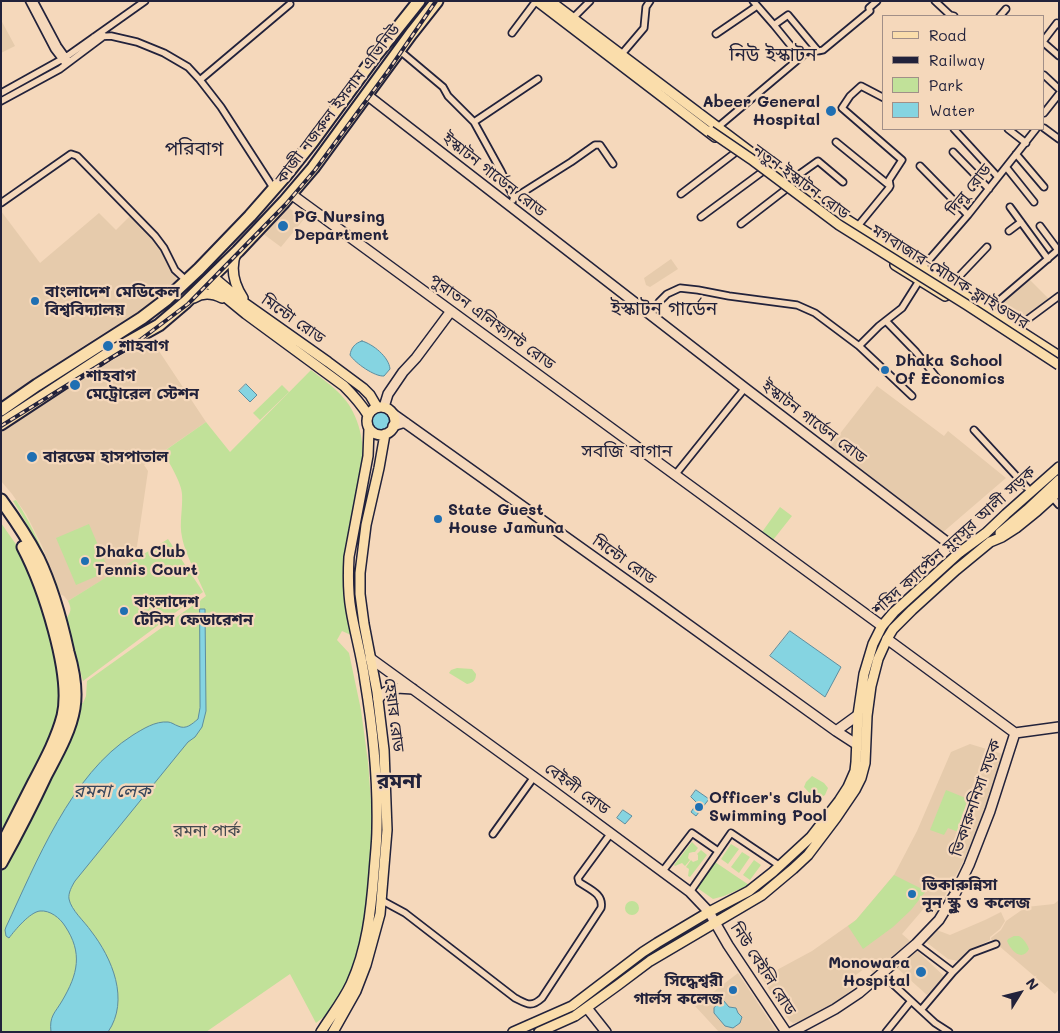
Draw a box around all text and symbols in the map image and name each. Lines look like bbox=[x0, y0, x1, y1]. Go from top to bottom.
legend bbox=[882, 15, 1045, 130]
street label: কাজী নজরুল ইসলাম এভিনিউ bbox=[272, 20, 404, 188]
text: Road bbox=[929, 25, 966, 45]
district label: নিউ ইস্কাটন bbox=[729, 44, 817, 66]
text: Railway bbox=[929, 50, 985, 70]
text: Park bbox=[929, 75, 963, 95]
place label: Abeer General Hospital bbox=[702, 92, 820, 130]
text: Water bbox=[929, 100, 975, 120]
marker: Abeer General Hospital bbox=[824, 104, 838, 118]
street label: ইস্কাটন গার্ডেন রোড bbox=[439, 129, 549, 221]
district label: পরিবাগ bbox=[165, 138, 223, 160]
street label: নতুন ইস্কাটন রোড bbox=[749, 140, 853, 224]
street label: দিলু রোড bbox=[942, 160, 996, 220]
place label: PG Nursing Department bbox=[294, 207, 389, 245]
marker: PG Nursing Department bbox=[276, 219, 290, 233]
street label: মগবাজার-মৌচাক ফ্লাইওভার bbox=[868, 221, 1032, 333]
street label: পুরাতন এলিফ্যান্ট রোড bbox=[426, 270, 558, 374]
place label: বাংলাদেশ মেডিকেল বিশ্ববিদ্যালয় bbox=[45, 282, 179, 320]
street label: মিন্টো রোড bbox=[258, 290, 328, 348]
marker: বাংলাদেশ মেডিকেল বিশ্ববিদ্যালয় bbox=[29, 295, 41, 307]
district label: ইস্কাটন গার্ডেন bbox=[611, 298, 717, 320]
place label: শাহবাগ bbox=[119, 336, 169, 356]
marker: শাহবাগ bbox=[101, 339, 115, 353]
place label: Dhaka School Of Economics bbox=[895, 351, 1005, 389]
marker: Dhaka School Of Economics bbox=[879, 364, 891, 376]
place label: শাহবাগ মেট্রোরেল স্টেশন bbox=[86, 366, 199, 404]
street label: ইস্কাটন গার্ডেন রোড bbox=[758, 377, 870, 467]
marker: শাহবাগ মেট্রোরেল স্টেশন bbox=[68, 378, 82, 392]
district label: সবজি বাগান bbox=[582, 440, 672, 462]
place label: বারডেম হাসপাতাল bbox=[43, 447, 168, 467]
marker: বারডেম হাসপাতাল bbox=[25, 450, 39, 464]
street label: শহিদ ক্যাপ্টেন মুনসুর আলী সড়ক bbox=[868, 463, 1040, 619]
place label: State Guest House Jamuna bbox=[448, 500, 564, 538]
marker: State Guest House Jamuna bbox=[432, 513, 444, 525]
street label: মিন্টো রোড bbox=[589, 531, 659, 589]
place label: Dhaka Club Tennis Court bbox=[95, 542, 198, 580]
marker: Dhaka Club Tennis Court bbox=[79, 555, 91, 567]
place label: বাংলাদেশ টেনিস ফেডারেশন bbox=[134, 592, 253, 630]
marker: বাংলাদেশ টেনিস ফেডারেশন bbox=[118, 605, 130, 617]
street label: হেয়ার রোড bbox=[380, 677, 408, 753]
street label: ভিকারুননিসা সড়ক bbox=[947, 737, 1005, 859]
street label: বেইলী রোড bbox=[541, 759, 613, 819]
district label: রমনা bbox=[377, 769, 421, 795]
water label: রমনা লেক bbox=[73, 780, 151, 802]
place label: Officer's Club Swimming Pool bbox=[709, 788, 827, 826]
marker: Officer's Club Swimming Pool bbox=[693, 801, 705, 813]
park label: রমনা পার্ক bbox=[174, 821, 240, 841]
place label: ভিকারুন্নিসা নূন স্কুল ও কলেজ bbox=[922, 875, 1030, 913]
marker: ভিকারুন্নিসা নূন স্কুল ও কলেজ bbox=[906, 888, 918, 900]
street label: নিউ বেইলি রোড bbox=[726, 919, 800, 1019]
place label: Monowara Hospital bbox=[828, 953, 910, 991]
marker: Monowara Hospital bbox=[914, 965, 928, 979]
north arrow bbox=[995, 968, 1045, 1018]
place label: সিদ্ধেশ্বরী গার্লস কলেজ bbox=[633, 971, 723, 1009]
text: N bbox=[1022, 974, 1043, 994]
marker: সিদ্ধেশ্বরী গার্লস কলেজ bbox=[727, 984, 739, 996]

